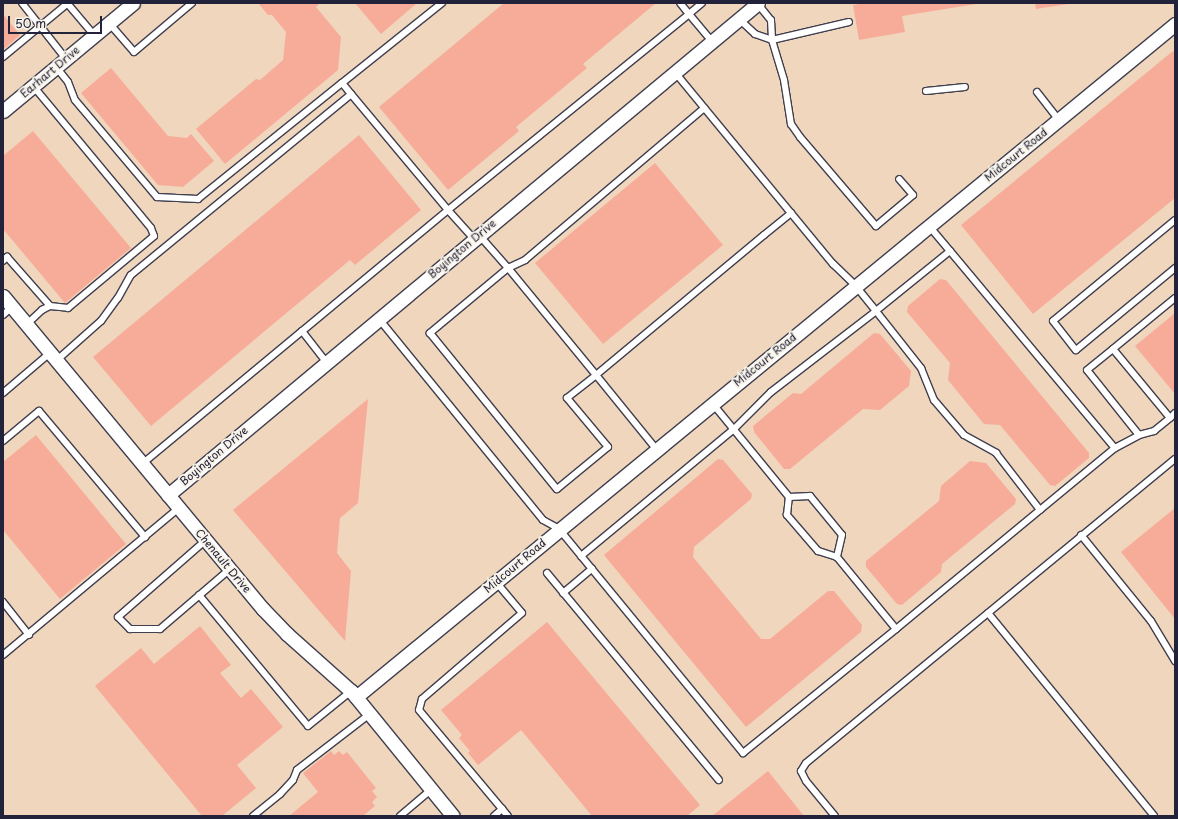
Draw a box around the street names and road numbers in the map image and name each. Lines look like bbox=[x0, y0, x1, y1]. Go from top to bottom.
street label: Earhart Drive bbox=[18, 43, 82, 101]
street label: Midcourt Road bbox=[982, 125, 1050, 185]
street label: Boyington Drive bbox=[425, 217, 499, 281]
street label: Midcourt Road bbox=[731, 330, 799, 390]
street label: Boyington Drive bbox=[177, 424, 251, 488]
street label: Chenault Drive bbox=[192, 526, 254, 596]
street label: Midcourt Road bbox=[481, 536, 549, 596]

